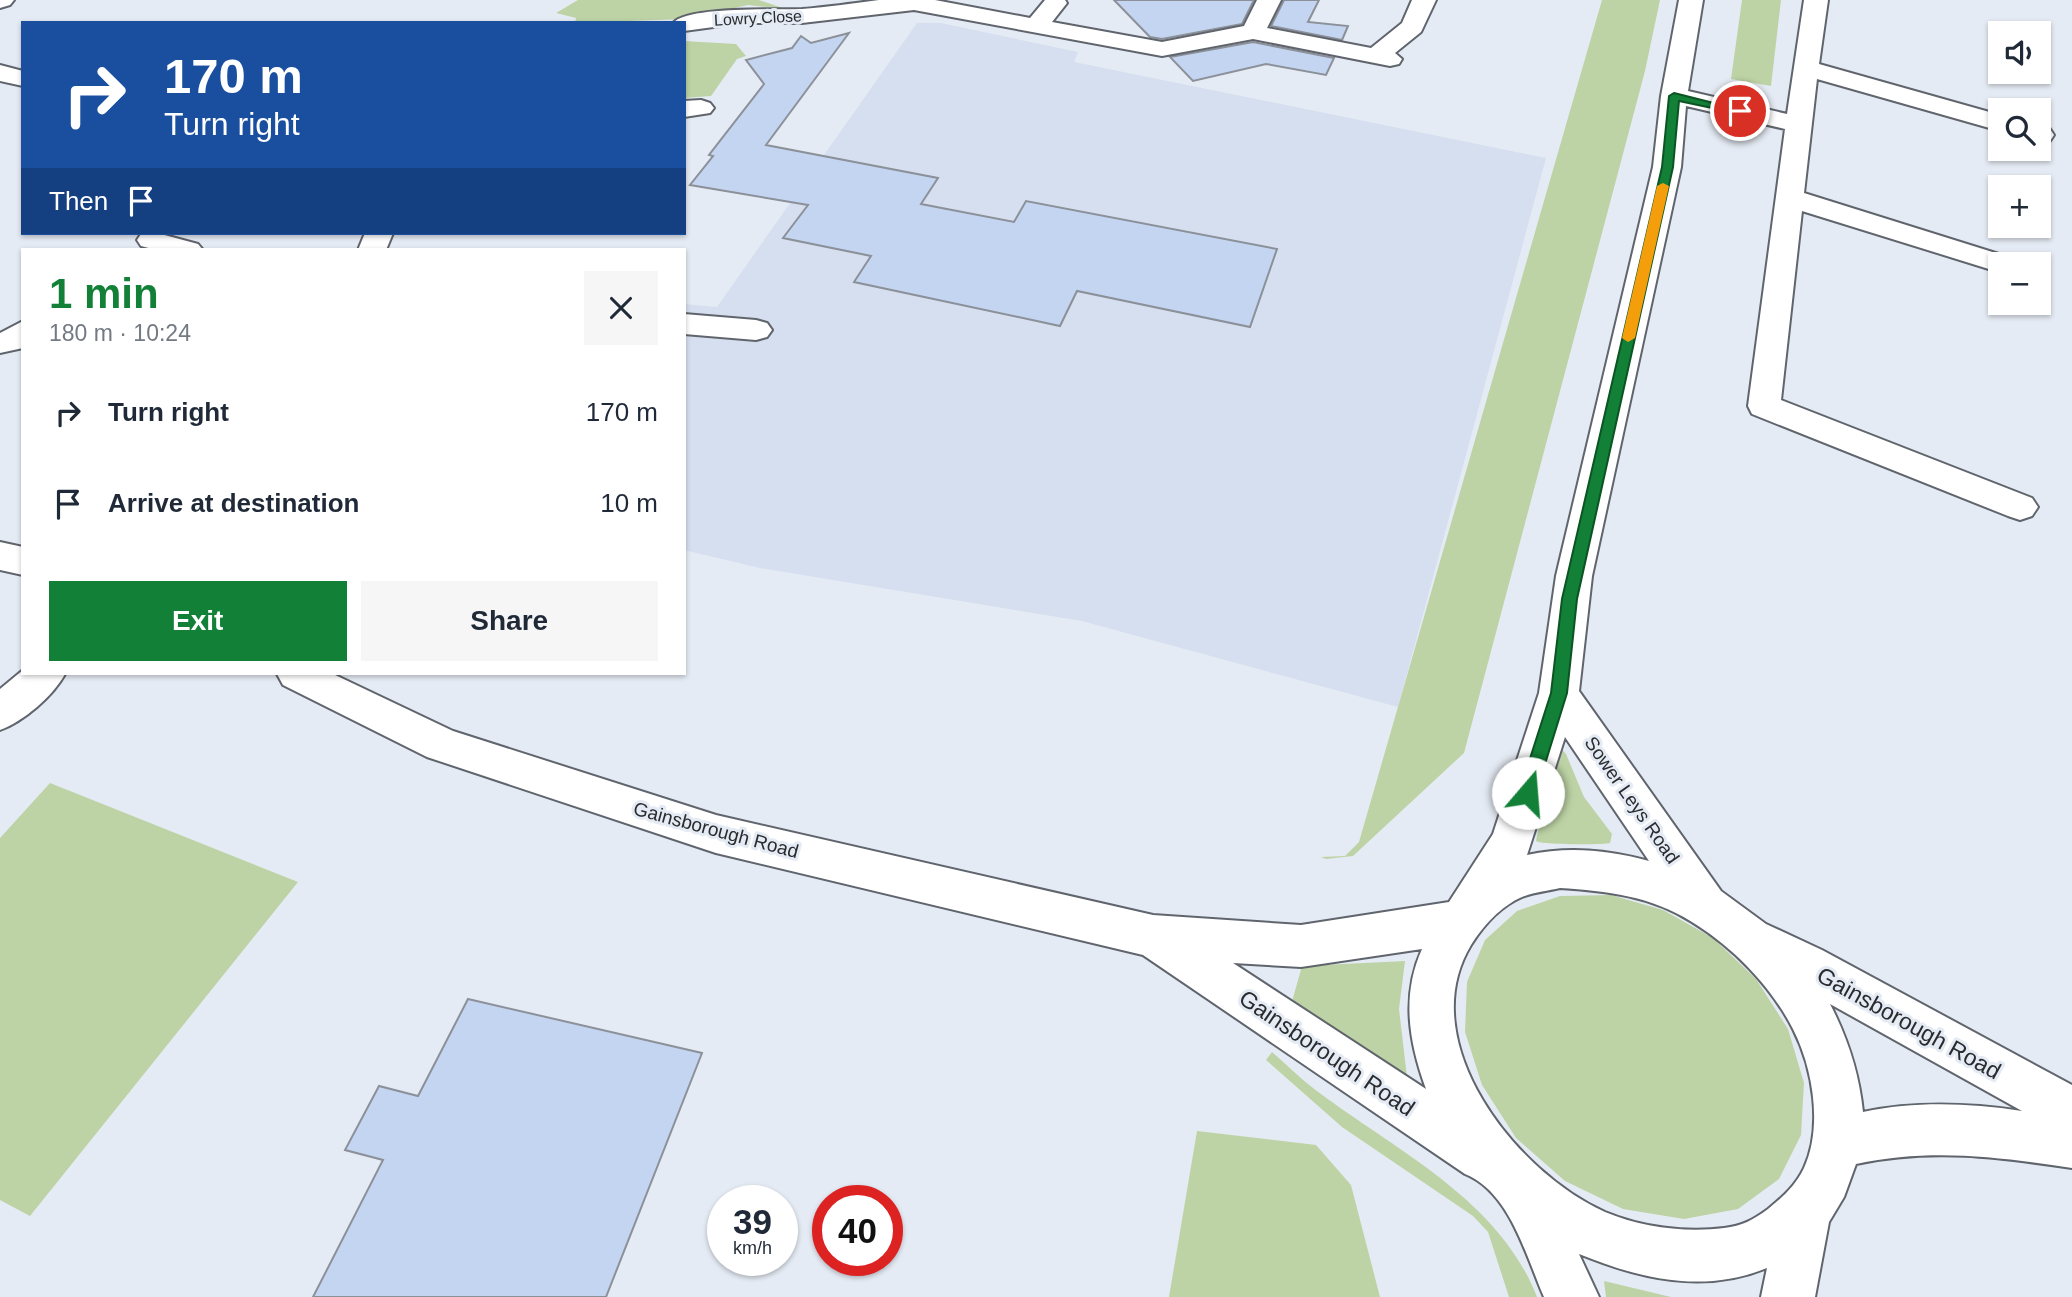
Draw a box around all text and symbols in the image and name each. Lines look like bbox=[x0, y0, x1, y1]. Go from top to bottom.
street label: Lowry Close bbox=[714, 7, 803, 29]
map controls bbox=[1988, 21, 2051, 315]
button: sound bbox=[1988, 21, 2051, 84]
icon: right bbox=[49, 49, 140, 140]
text: 170 m bbox=[164, 49, 303, 103]
pin bbox=[1710, 81, 1770, 141]
icon: arrive bbox=[1721, 92, 1759, 130]
button: search bbox=[1988, 98, 2051, 161]
text: Turn right bbox=[164, 106, 300, 142]
button: + bbox=[1988, 175, 2051, 238]
icon: arrive bbox=[122, 182, 160, 220]
text: Then bbox=[49, 186, 108, 216]
button: − bbox=[1988, 252, 2051, 315]
text: 1 min bbox=[49, 270, 159, 317]
button: close bbox=[584, 271, 658, 345]
text: 180 m · 10:24 bbox=[49, 320, 191, 346]
icon: right bbox=[49, 394, 87, 432]
text: Turn right bbox=[108, 397, 229, 427]
text: 170 m bbox=[586, 397, 658, 427]
icon: arrive bbox=[49, 485, 87, 523]
text: Arrive at destination bbox=[108, 488, 359, 518]
text: 10 m bbox=[600, 488, 658, 518]
button: Exit bbox=[49, 581, 347, 661]
button: Share bbox=[361, 581, 658, 661]
street label: Sower Leys Road bbox=[1580, 733, 1684, 867]
position arrow bbox=[1491, 756, 1565, 830]
street label: Gainsborough Road bbox=[631, 798, 801, 862]
street label: Gainsborough Road bbox=[1813, 962, 2005, 1084]
street label: Gainsborough Road bbox=[1234, 985, 1420, 1121]
speed limit sign: 40 bbox=[812, 1185, 903, 1276]
text: 39 bbox=[733, 1202, 772, 1241]
text: km/h bbox=[733, 1238, 772, 1258]

